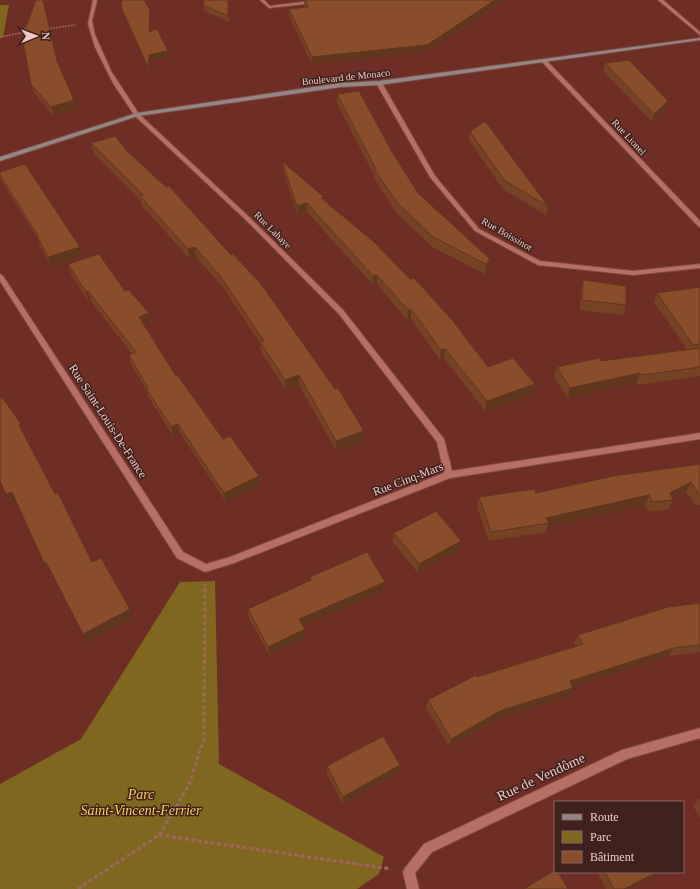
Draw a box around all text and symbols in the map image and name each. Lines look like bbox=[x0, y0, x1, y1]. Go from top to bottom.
north arrow bbox=[16, 16, 56, 56]
text: N bbox=[40, 32, 52, 40]
street label: Boulevard de Monaco bbox=[301, 67, 391, 87]
street label: Rue Lionel bbox=[610, 117, 648, 157]
street label: Rue Lahaye bbox=[252, 209, 294, 251]
street label: Rue Boissinot bbox=[480, 215, 534, 253]
street label: Rue Saint-Louis-De-France bbox=[66, 361, 150, 481]
street label: Rue Cinq-Mars bbox=[371, 459, 446, 499]
street label: Rue de Vendôme bbox=[495, 750, 587, 804]
park label: Parc Saint-Vincent-Ferrier bbox=[80, 787, 202, 818]
legend bbox=[554, 801, 684, 873]
text: Route bbox=[590, 810, 619, 824]
text: Parc bbox=[590, 830, 611, 844]
text: Bâtiment bbox=[590, 850, 635, 864]

